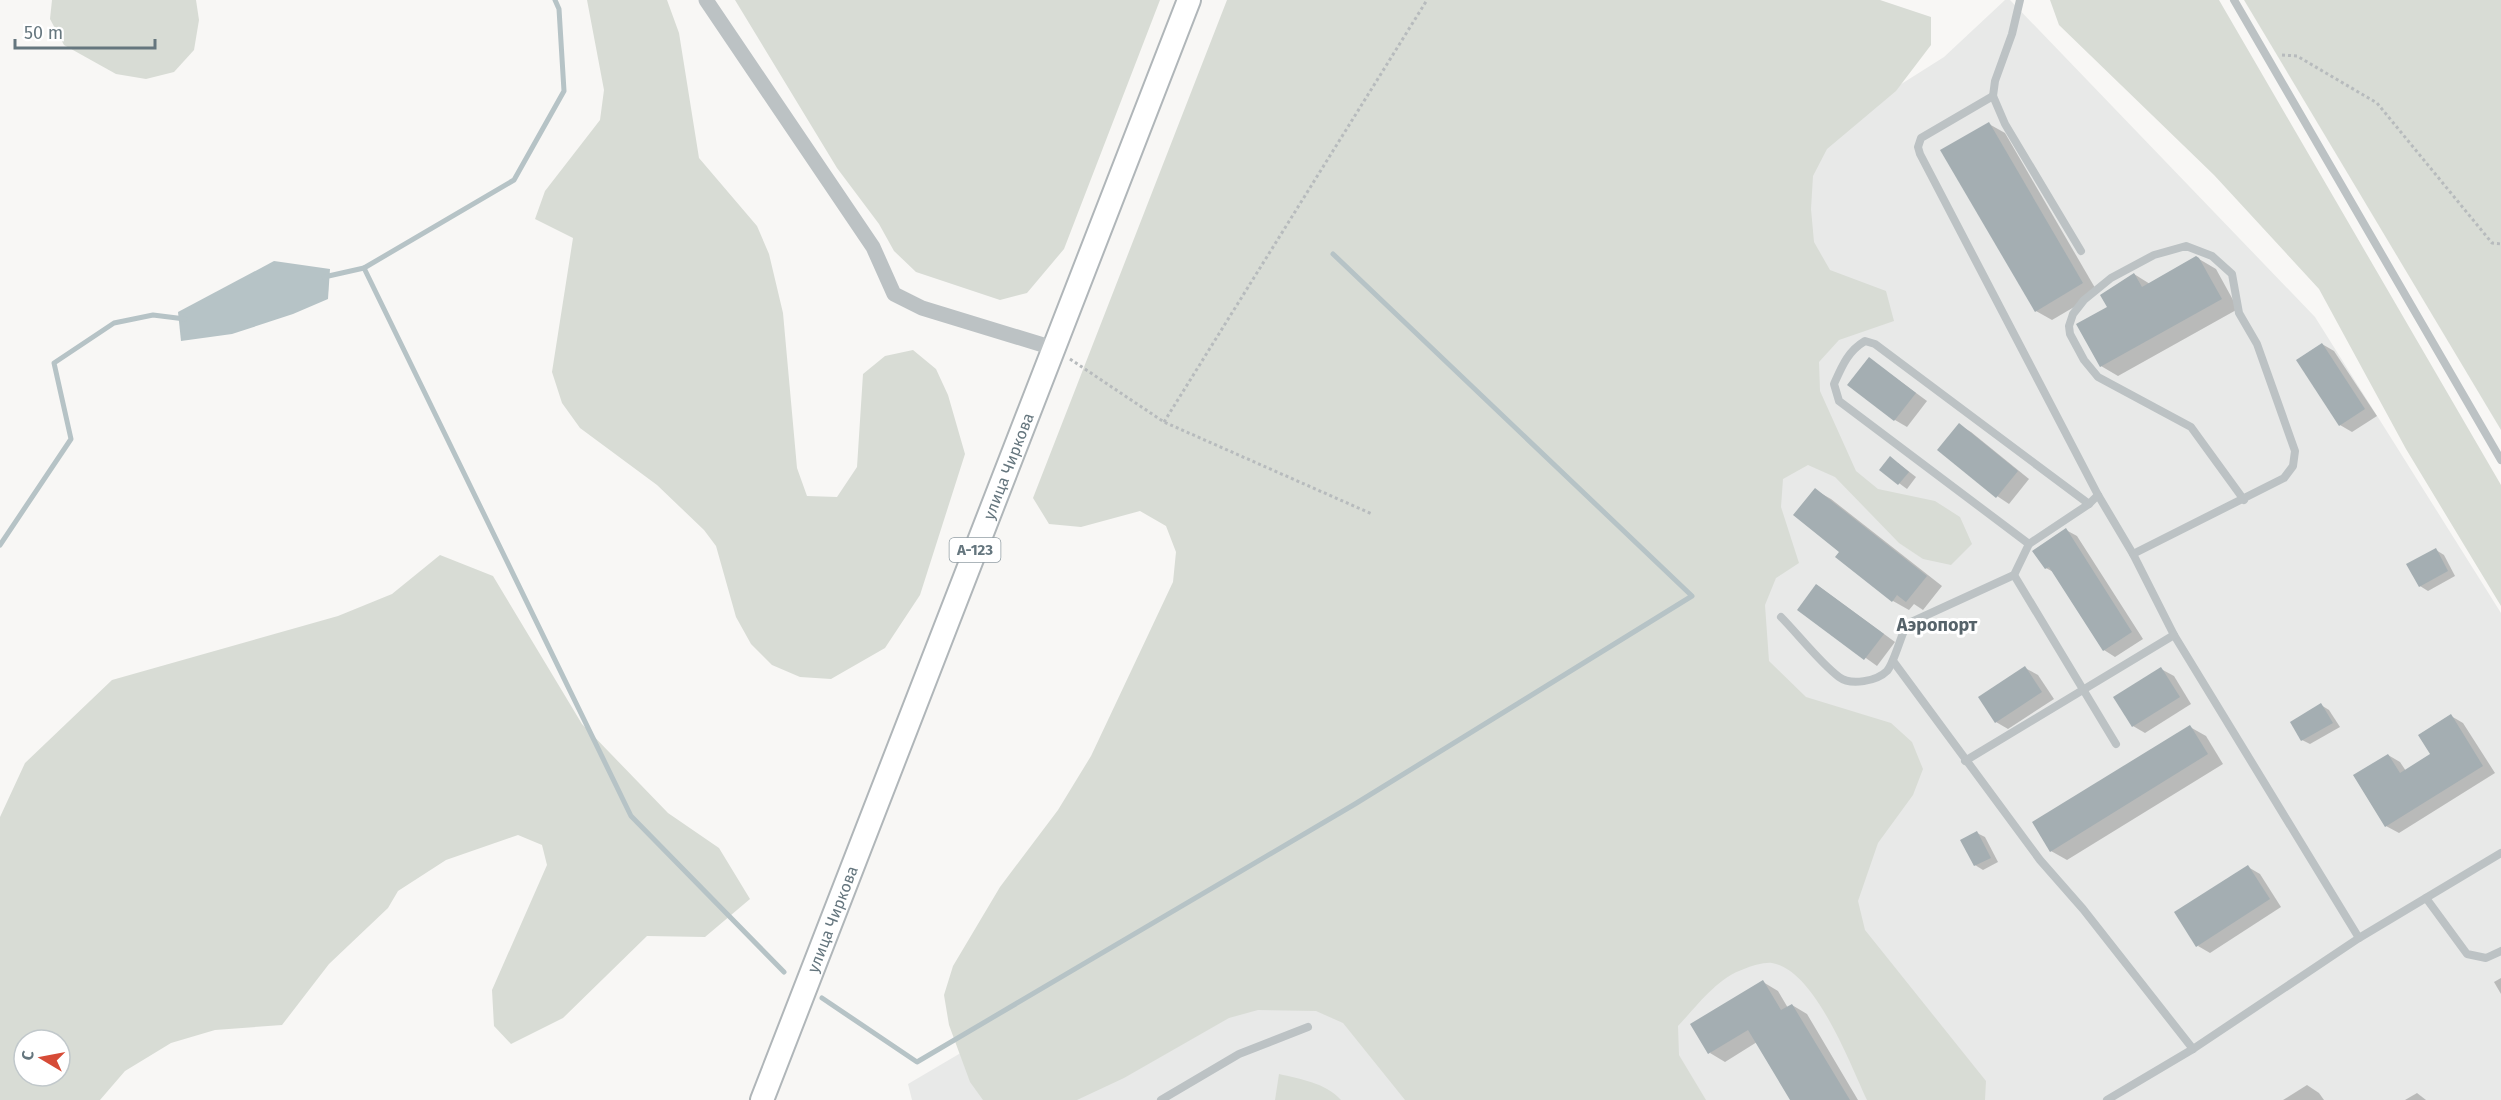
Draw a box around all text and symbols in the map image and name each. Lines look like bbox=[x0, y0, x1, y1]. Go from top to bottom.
scale bar bbox=[15, 12, 154, 50]
text: 50 m bbox=[24, 22, 63, 44]
street label: улица Чиркова bbox=[979, 410, 1037, 522]
road number: А-123 bbox=[950, 538, 1000, 562]
district label: Аэропорт bbox=[1896, 614, 1978, 636]
street label: улица Чиркова bbox=[803, 863, 861, 975]
north arrow bbox=[12, 1028, 72, 1088]
text: С bbox=[18, 1049, 38, 1062]

